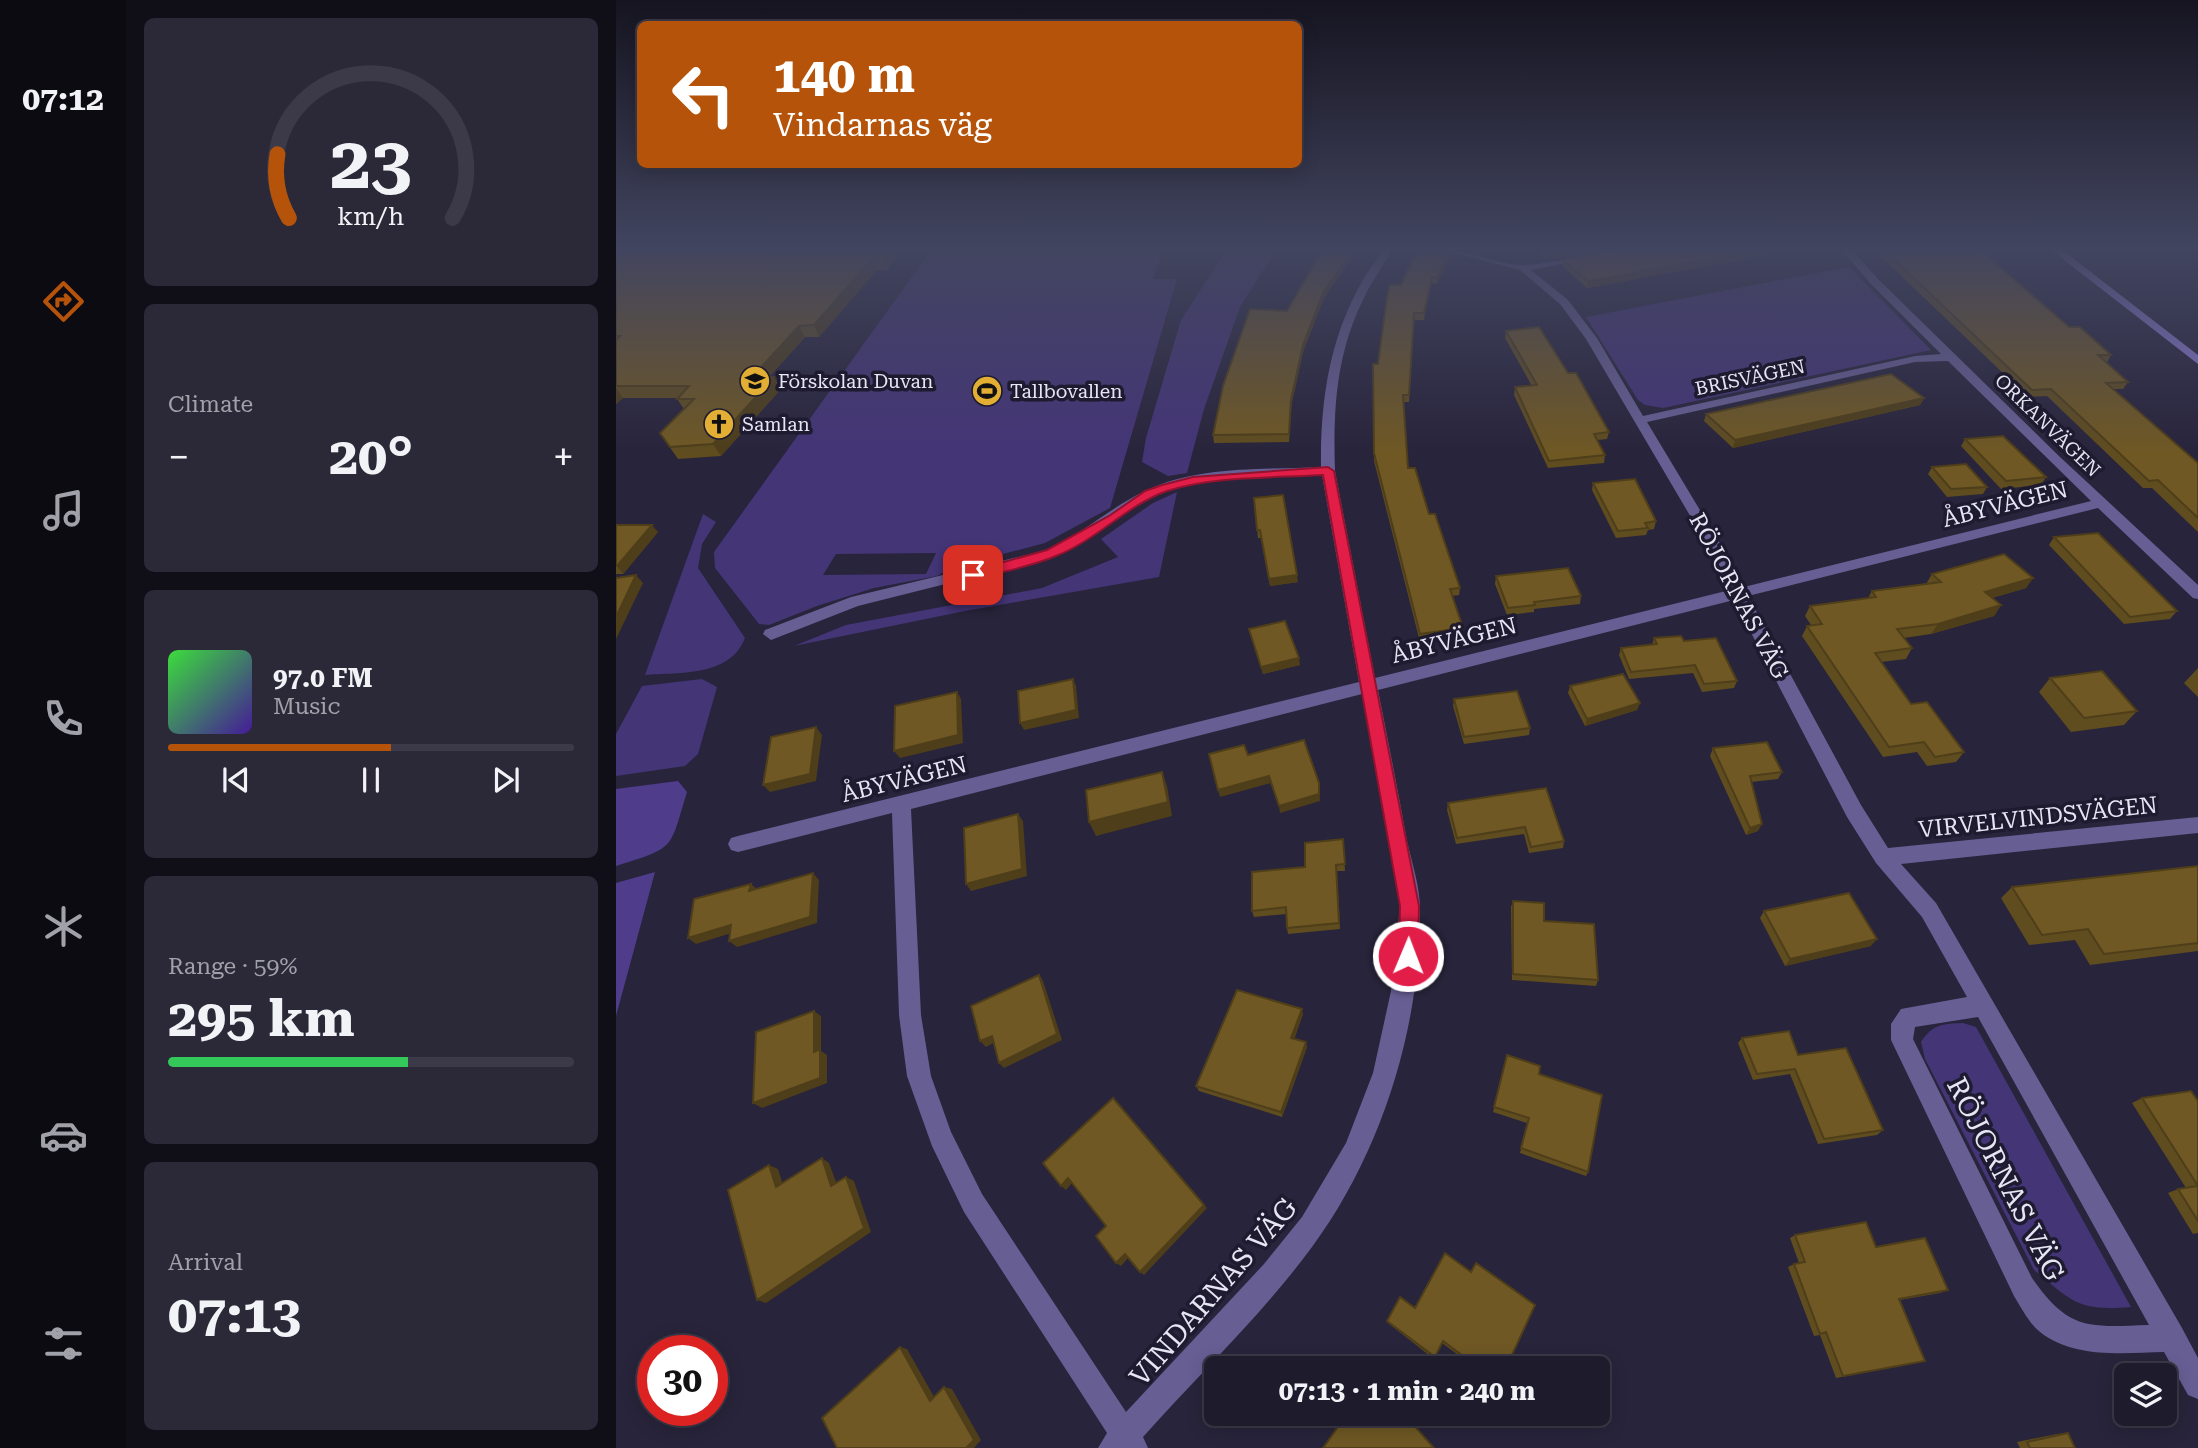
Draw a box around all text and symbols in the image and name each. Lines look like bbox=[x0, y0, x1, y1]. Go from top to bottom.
text: 140 m bbox=[773, 47, 915, 104]
icon: left bbox=[658, 49, 749, 140]
text: 07:12 bbox=[22, 80, 104, 118]
text: Vindarnas väg bbox=[773, 106, 992, 144]
text: 23 bbox=[330, 121, 412, 206]
text: km/h bbox=[338, 202, 404, 231]
icon: directions bbox=[39, 277, 88, 326]
street label: BRISVÄGEN bbox=[1693, 355, 1807, 400]
school or university icon: Förskolan Duvan bbox=[738, 364, 772, 398]
street label: ORKANVÄGEN bbox=[1990, 369, 2105, 482]
place label: Förskolan Duvan bbox=[778, 370, 933, 393]
sports icon: Tallbovallen bbox=[970, 374, 1004, 408]
place label: Tallbovallen bbox=[1010, 380, 1122, 403]
text: Climate bbox=[168, 391, 253, 418]
church icon: Samlan bbox=[702, 407, 736, 441]
place label: Samlan bbox=[742, 413, 810, 436]
text: 20° bbox=[329, 426, 413, 487]
text: − bbox=[168, 435, 189, 479]
text: + bbox=[553, 435, 574, 479]
street label: ÅBYVÄGEN bbox=[1939, 475, 2071, 533]
icon: music bbox=[39, 486, 88, 535]
street label: RÖJORNAS VÄG bbox=[1683, 509, 1794, 684]
pin bbox=[943, 545, 1003, 605]
icon: arrive bbox=[954, 556, 992, 594]
street label: ÅBYVÄGEN bbox=[1388, 611, 1520, 669]
text: 97.0 FM bbox=[273, 663, 373, 693]
text: Music bbox=[273, 693, 340, 720]
icon: phone bbox=[39, 694, 88, 743]
street label: ÅBYVÄGEN bbox=[838, 750, 970, 808]
icon: previous bbox=[217, 761, 255, 799]
icon: pause bbox=[352, 761, 390, 799]
icon: next bbox=[487, 761, 525, 799]
street label: VIRVELVINDSVÄGEN bbox=[1917, 792, 2159, 843]
icon: climate bbox=[39, 902, 88, 951]
position arrow bbox=[1371, 919, 1445, 993]
text: Range · 59% bbox=[168, 953, 297, 980]
text: 295 km bbox=[168, 988, 355, 1049]
street label: RÖJORNAS VÄG bbox=[1940, 1071, 2072, 1287]
icon: car bbox=[39, 1111, 88, 1160]
street label: VINDARNAS VÄG bbox=[1123, 1191, 1304, 1393]
text: Arrival bbox=[168, 1249, 243, 1276]
text: 07:13 bbox=[168, 1284, 301, 1345]
icon: filters bbox=[39, 1319, 88, 1368]
speed limit sign: 30 bbox=[637, 1335, 728, 1426]
map controls bbox=[2114, 1363, 2177, 1426]
button: layers bbox=[2114, 1363, 2177, 1426]
text: 07:13 · 1 min · 240 m bbox=[1279, 1376, 1535, 1406]

